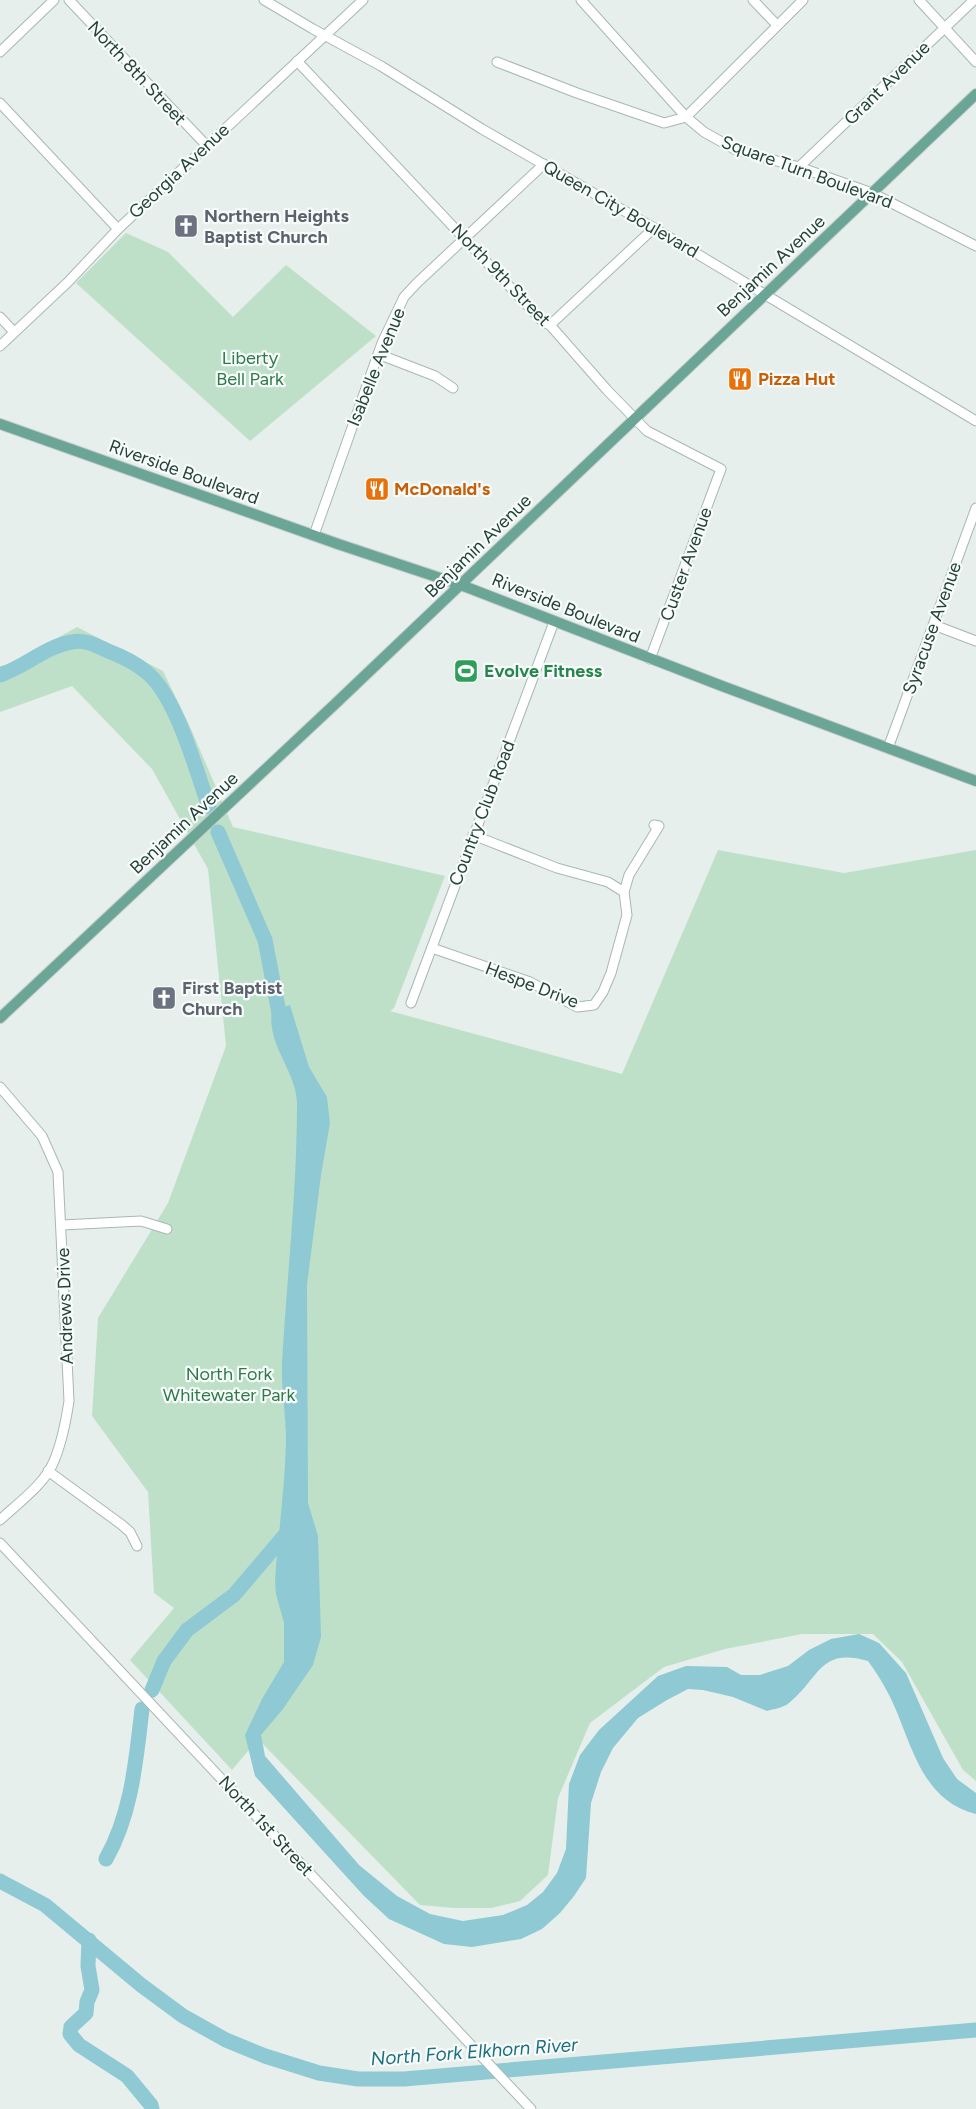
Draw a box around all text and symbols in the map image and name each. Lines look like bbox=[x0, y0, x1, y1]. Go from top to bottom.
street label: North 8th Street bbox=[83, 16, 191, 130]
street label: Grant Avenue bbox=[839, 36, 935, 130]
street label: Georgia Avenue bbox=[124, 119, 234, 223]
street label: Square Turn Boulevard bbox=[718, 131, 896, 213]
street label: Queen City Boulevard bbox=[539, 155, 703, 263]
place label: Northern Heights Baptist Church bbox=[204, 205, 349, 248]
street label: Benjamin Avenue bbox=[712, 210, 830, 322]
church icon: Northern Heights Baptist Church bbox=[173, 213, 199, 239]
street label: North 9th Street bbox=[447, 219, 555, 331]
street label: Isabelle Avenue bbox=[342, 304, 410, 429]
park label: Liberty Bell Park bbox=[216, 347, 284, 390]
restaurant icon: Pizza Hut bbox=[727, 366, 753, 392]
place label: Pizza Hut bbox=[758, 368, 836, 390]
street label: Riverside Boulevard bbox=[106, 435, 262, 509]
restaurant icon: McDonald's bbox=[364, 476, 390, 502]
place label: McDonald's bbox=[394, 478, 491, 500]
street label: Benjamin Avenue bbox=[420, 489, 536, 602]
street label: Custer Avenue bbox=[655, 504, 717, 624]
street label: Syracuse Avenue bbox=[898, 559, 966, 697]
street label: Riverside Boulevard bbox=[489, 568, 643, 648]
sports icon: Evolve Fitness bbox=[453, 658, 479, 684]
place label: Evolve Fitness bbox=[484, 660, 603, 682]
street label: Country Club Road bbox=[444, 737, 520, 889]
street label: Benjamin Avenue bbox=[125, 767, 243, 879]
street label: Hespe Drive bbox=[482, 957, 582, 1013]
place label: First Baptist Church bbox=[182, 977, 282, 1020]
church icon: First Baptist Church bbox=[151, 985, 177, 1011]
street label: Andrews Drive bbox=[52, 1247, 78, 1365]
park label: North Fork Whitewater Park bbox=[163, 1363, 295, 1406]
street label: North 1st Street bbox=[214, 1771, 318, 1881]
water label: North Fork Elkhorn River bbox=[370, 2033, 579, 2070]

